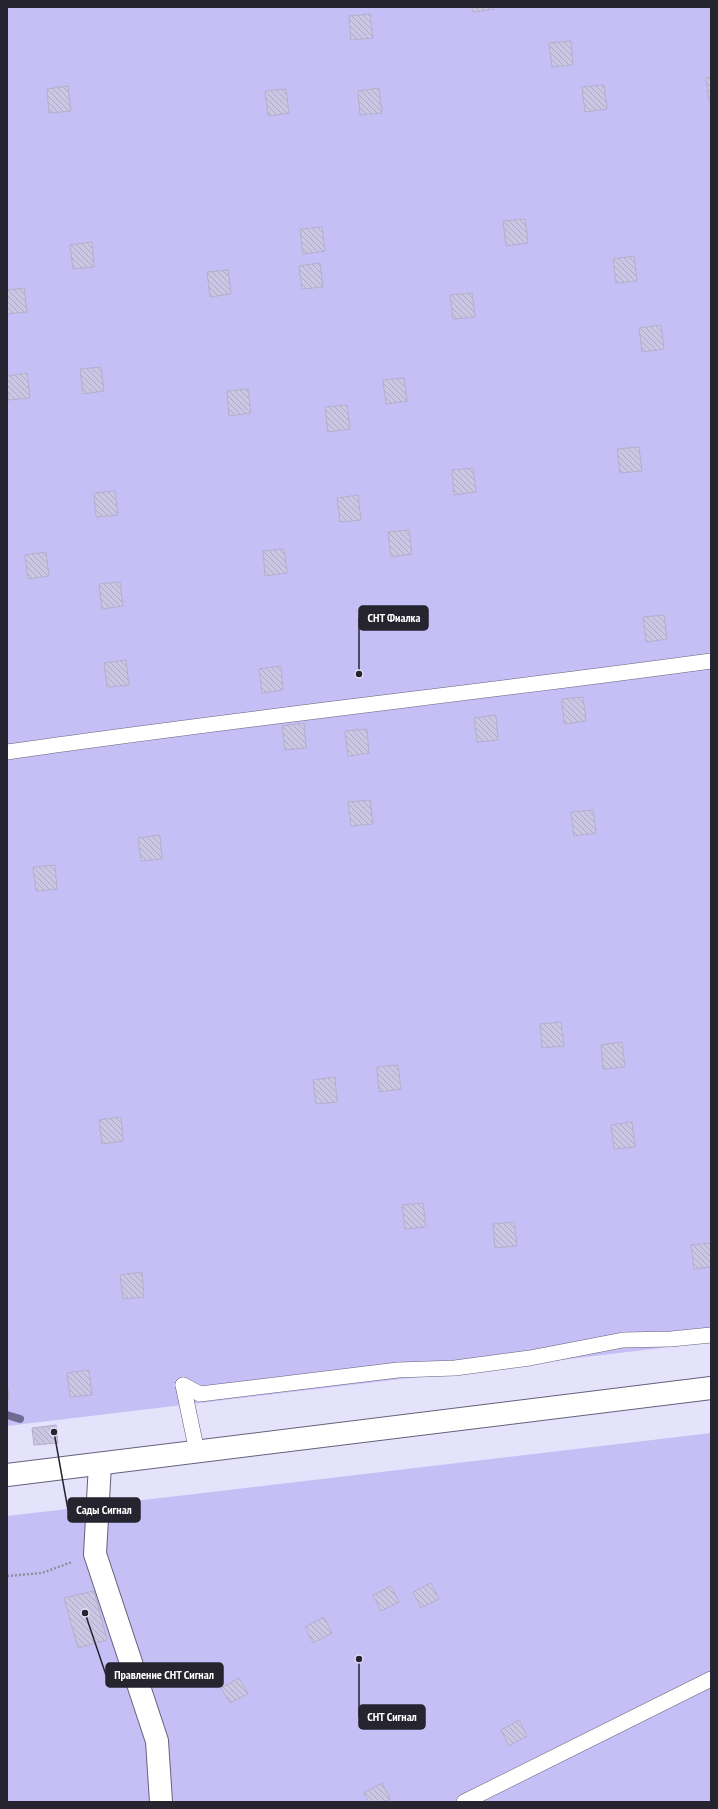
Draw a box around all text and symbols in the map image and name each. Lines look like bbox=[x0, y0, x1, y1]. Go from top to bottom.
callout: СНТ Фиалка bbox=[359, 606, 428, 630]
text: СНТ Фиалка bbox=[368, 610, 421, 625]
callout: Сады Сигнал bbox=[68, 1498, 140, 1522]
text: Сады Сигнал bbox=[76, 1502, 132, 1517]
callout: Правление СНТ Сигнал bbox=[106, 1663, 223, 1687]
text: Правление СНТ Сигнал bbox=[114, 1667, 214, 1682]
callout: СНТ Сигнал bbox=[359, 1705, 425, 1729]
text: СНТ Сигнал bbox=[367, 1709, 417, 1724]

